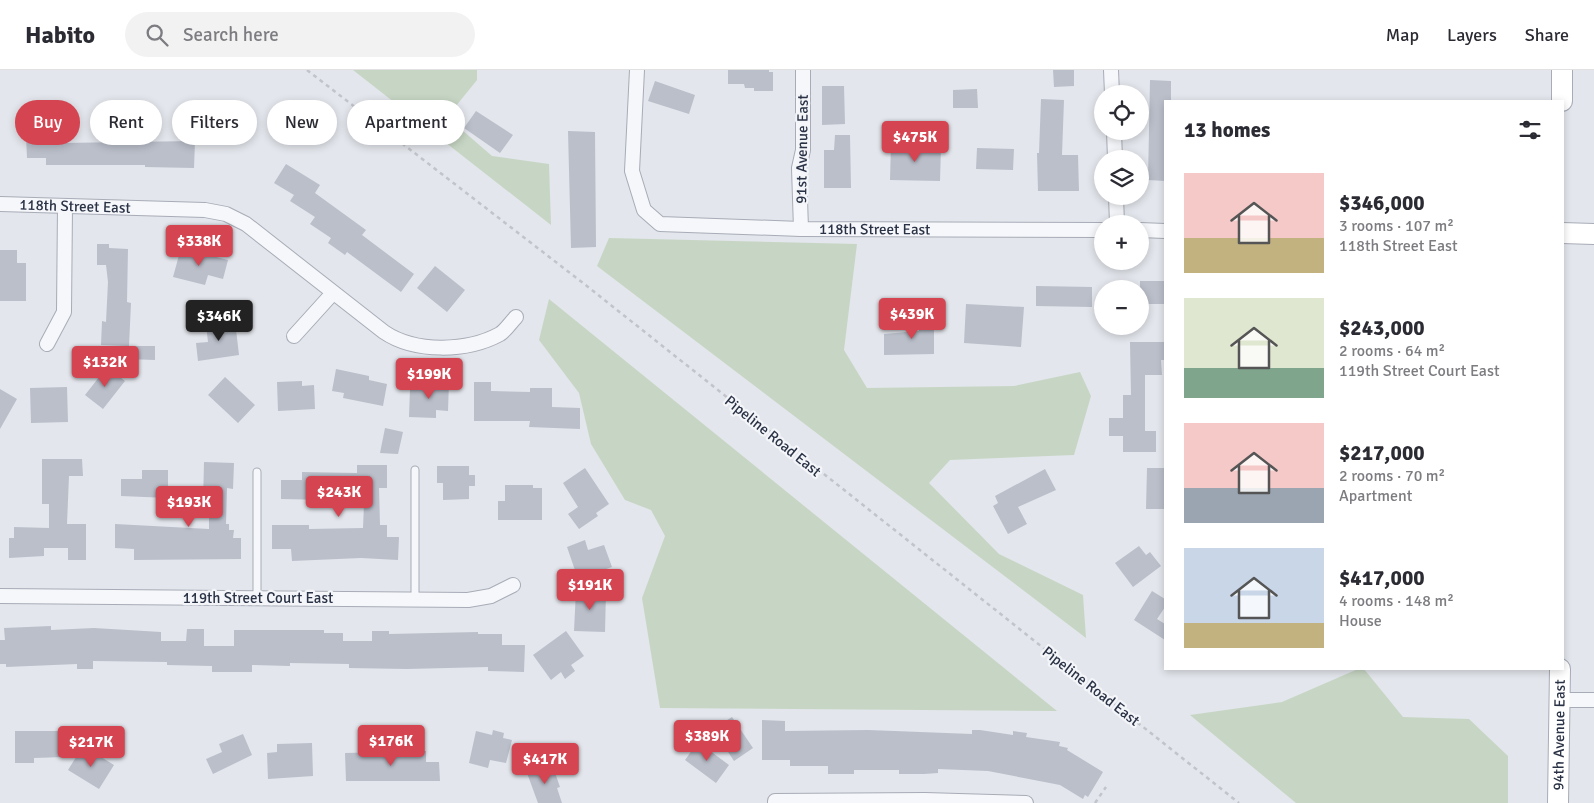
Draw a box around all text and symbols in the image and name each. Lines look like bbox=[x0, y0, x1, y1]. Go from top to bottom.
search box bbox=[125, 12, 475, 57]
text: Habito bbox=[25, 20, 95, 50]
icon: search bbox=[143, 21, 171, 49]
text: Search here bbox=[183, 23, 279, 47]
text: Map bbox=[1386, 24, 1419, 46]
text: Layers bbox=[1447, 24, 1497, 46]
text: Share bbox=[1525, 24, 1569, 46]
map controls bbox=[1094, 85, 1149, 335]
button: locate bbox=[1094, 85, 1149, 140]
street label: 91st Avenue East bbox=[792, 94, 812, 204]
chip: Buy bbox=[15, 100, 80, 145]
chip: Rent bbox=[90, 100, 162, 145]
chip: Filters bbox=[172, 100, 257, 145]
chip: New bbox=[267, 100, 337, 145]
chip: Apartment bbox=[347, 100, 465, 145]
icon: filters bbox=[1516, 116, 1544, 144]
text: 13 homes bbox=[1184, 117, 1270, 143]
pin: $475K bbox=[880, 121, 950, 163]
text: $475K bbox=[893, 127, 937, 147]
button: layers bbox=[1094, 150, 1149, 205]
text: $346,000 bbox=[1339, 190, 1425, 216]
icon: home bbox=[1224, 193, 1284, 253]
street label: 118th Street East bbox=[19, 196, 131, 217]
button: + bbox=[1094, 215, 1149, 270]
text: 3 rooms · 107 m² bbox=[1339, 216, 1454, 236]
street label: 118th Street East bbox=[819, 220, 930, 238]
pin: $338K bbox=[164, 224, 234, 267]
text: $338K bbox=[177, 231, 221, 251]
text: 118th Street East bbox=[1339, 236, 1458, 256]
button: − bbox=[1094, 280, 1149, 335]
pin: $439K bbox=[877, 298, 947, 340]
pin: $346K bbox=[184, 300, 254, 342]
text: $439K bbox=[890, 304, 934, 324]
text: $346K bbox=[197, 306, 241, 326]
text: $243,000 bbox=[1339, 315, 1425, 341]
icon: home bbox=[1224, 318, 1284, 378]
text: 2 rooms · 64 m² bbox=[1339, 341, 1445, 361]
pin: $132K bbox=[70, 346, 140, 388]
text: $132K bbox=[83, 352, 127, 372]
pin: $199K bbox=[394, 358, 464, 400]
text: 119th Street Court East bbox=[1339, 361, 1500, 381]
text: $199K bbox=[407, 364, 451, 384]
street label: Pipeline Road East bbox=[721, 392, 825, 480]
text: $217,000 bbox=[1339, 440, 1425, 466]
icon: home bbox=[1224, 443, 1284, 503]
text: 2 rooms · 70 m² bbox=[1339, 466, 1445, 486]
pin: $243K bbox=[304, 476, 374, 518]
text: $243K bbox=[317, 482, 361, 502]
pin: $193K bbox=[154, 486, 224, 528]
text: Apartment bbox=[1339, 486, 1412, 506]
text: $193K bbox=[167, 492, 211, 512]
text: $417,000 bbox=[1339, 565, 1425, 591]
pin: $191K bbox=[555, 568, 625, 611]
icon: home bbox=[1224, 568, 1284, 628]
text: $191K bbox=[568, 575, 612, 595]
street label: 119th Street Court East bbox=[183, 589, 333, 607]
text: 4 rooms · 148 m² bbox=[1339, 591, 1454, 611]
text: House bbox=[1339, 611, 1382, 631]
street label: Pipeline Road East bbox=[1039, 642, 1143, 730]
street label: 94th Avenue East bbox=[1549, 679, 1569, 791]
pin: $389K bbox=[672, 720, 742, 762]
pin: $176K bbox=[356, 724, 426, 767]
pin: $217K bbox=[56, 726, 126, 768]
text: $389K bbox=[685, 726, 729, 746]
text: $176K bbox=[369, 731, 413, 751]
text: $217K bbox=[69, 732, 113, 752]
pin: $417K bbox=[510, 742, 580, 785]
text: $417K bbox=[523, 749, 567, 769]

